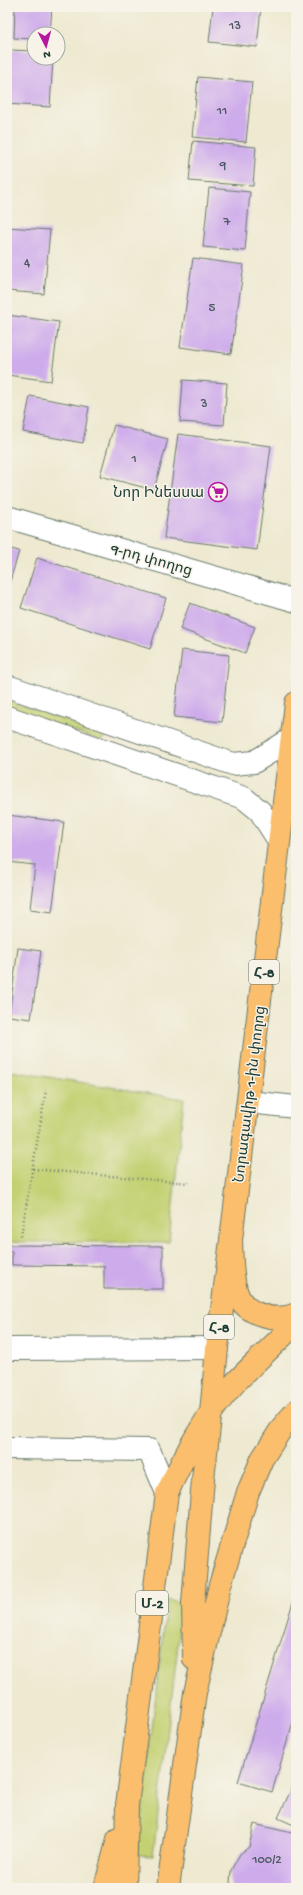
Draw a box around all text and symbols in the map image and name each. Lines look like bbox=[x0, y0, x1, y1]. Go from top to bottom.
house number: 13 bbox=[228, 19, 241, 34]
north arrow bbox=[26, 26, 66, 66]
text: N bbox=[43, 48, 51, 60]
house number: 11 bbox=[216, 104, 227, 119]
house number: 9 bbox=[219, 159, 227, 174]
house number: 7 bbox=[223, 215, 232, 230]
house number: 4 bbox=[24, 256, 30, 271]
house number: 5 bbox=[209, 301, 216, 316]
house number: 3 bbox=[200, 397, 208, 412]
house number: 1 bbox=[130, 452, 137, 467]
supermarket icon: Նոր Ինեսսա bbox=[207, 481, 229, 503]
place label: Նոր Ինեսսա bbox=[113, 484, 204, 503]
street label: 9-րդ փողոց bbox=[108, 540, 194, 581]
road number: Հ-8 bbox=[249, 960, 279, 984]
street label: Նորագավիթ 1-ին փողոց bbox=[230, 1005, 271, 1184]
road number: Հ-8 bbox=[204, 1315, 234, 1339]
road number: Մ-2 bbox=[136, 1591, 168, 1615]
house number: 100/2 bbox=[251, 1853, 282, 1868]

